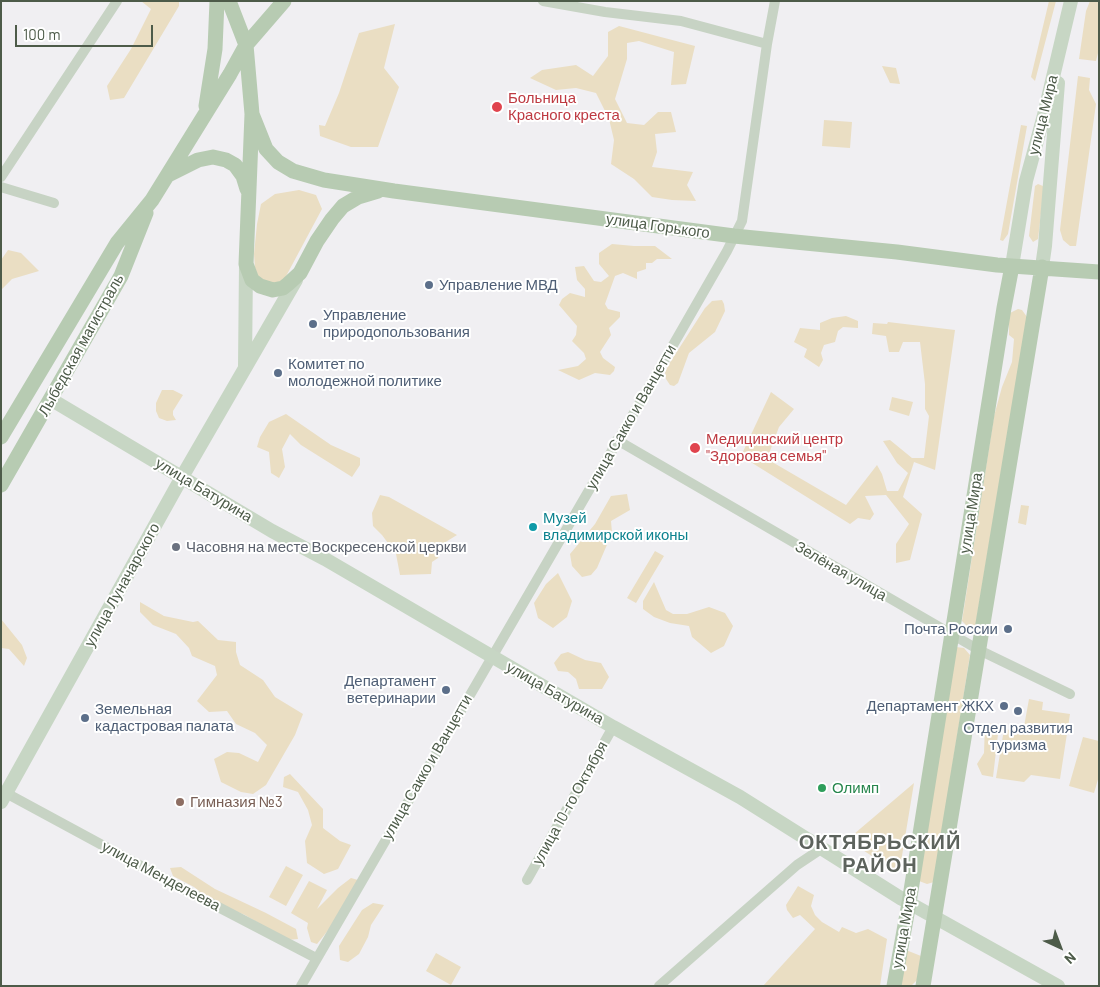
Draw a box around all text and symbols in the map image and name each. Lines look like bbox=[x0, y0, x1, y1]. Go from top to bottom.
scale bar bbox=[18, 15, 155, 47]
text: 100 m bbox=[23, 25, 61, 43]
street label: улица Мира bbox=[1024, 73, 1062, 157]
place label: Больница Красного креста bbox=[508, 89, 620, 124]
marker: Больница Красного креста bbox=[490, 100, 504, 114]
street label: улица Горького bbox=[605, 210, 711, 242]
street label: Лыбедская магистраль bbox=[34, 271, 128, 419]
place label: Управление МВД bbox=[439, 276, 558, 294]
marker: Управление МВД bbox=[423, 279, 435, 291]
place label: Управление природопользования bbox=[323, 306, 470, 341]
marker: Управление природопользования bbox=[307, 318, 319, 330]
street label: улица Сакко и Ванцетти bbox=[582, 341, 680, 493]
place label: Комитет по молодежной политике bbox=[288, 355, 442, 390]
marker: Комитет по молодежной политике bbox=[272, 367, 284, 379]
place label: Медицинский центр "Здоровая семья" bbox=[706, 430, 843, 465]
marker: Медицинский центр "Здоровая семья" bbox=[688, 441, 702, 455]
street label: улица Батурина bbox=[152, 454, 256, 526]
street label: улица Мира bbox=[956, 471, 986, 555]
place label: Музей владимирской иконы bbox=[543, 509, 688, 544]
street label: улица Луначарского bbox=[81, 520, 163, 650]
marker: Музей владимирской иконы bbox=[527, 521, 539, 533]
street label: Зелёная улица bbox=[792, 537, 890, 605]
place label: Часовня на месте Воскресенской церкви bbox=[186, 538, 467, 556]
marker: Часовня на месте Воскресенской церкви bbox=[170, 541, 182, 553]
place label: Почта России bbox=[904, 620, 998, 638]
marker: Почта России bbox=[1002, 623, 1014, 635]
street label: улица Батурина bbox=[503, 658, 607, 728]
place label: Департамент ветеринарии bbox=[344, 672, 436, 707]
marker: Департамент ветеринарии bbox=[440, 684, 452, 696]
street label: улица Сакко и Ванцетти bbox=[378, 691, 476, 843]
place label: Департамент ЖКХ bbox=[867, 697, 994, 715]
place label: Земельная кадастровая палата bbox=[95, 700, 234, 735]
marker: Департамент ЖКХ bbox=[998, 700, 1010, 712]
marker: Отдел развития туризма bbox=[1012, 705, 1024, 717]
marker: Земельная кадастровая палата bbox=[79, 712, 91, 724]
place label: Отдел развития туризма bbox=[963, 719, 1073, 754]
street label: улица 10-го Октября bbox=[529, 738, 611, 868]
place label: Олимп bbox=[832, 779, 879, 797]
marker: Олимп bbox=[816, 782, 828, 794]
place label: Гимназия №3 bbox=[190, 793, 283, 811]
marker: Гимназия №3 bbox=[174, 796, 186, 808]
district label: ОКТЯБРЬСКИЙ РАЙОН bbox=[797, 830, 963, 877]
street label: улица Менделеева bbox=[99, 837, 223, 915]
street label: улица Мира bbox=[888, 886, 920, 970]
north arrow bbox=[1035, 922, 1085, 972]
text: N bbox=[1061, 949, 1080, 968]

